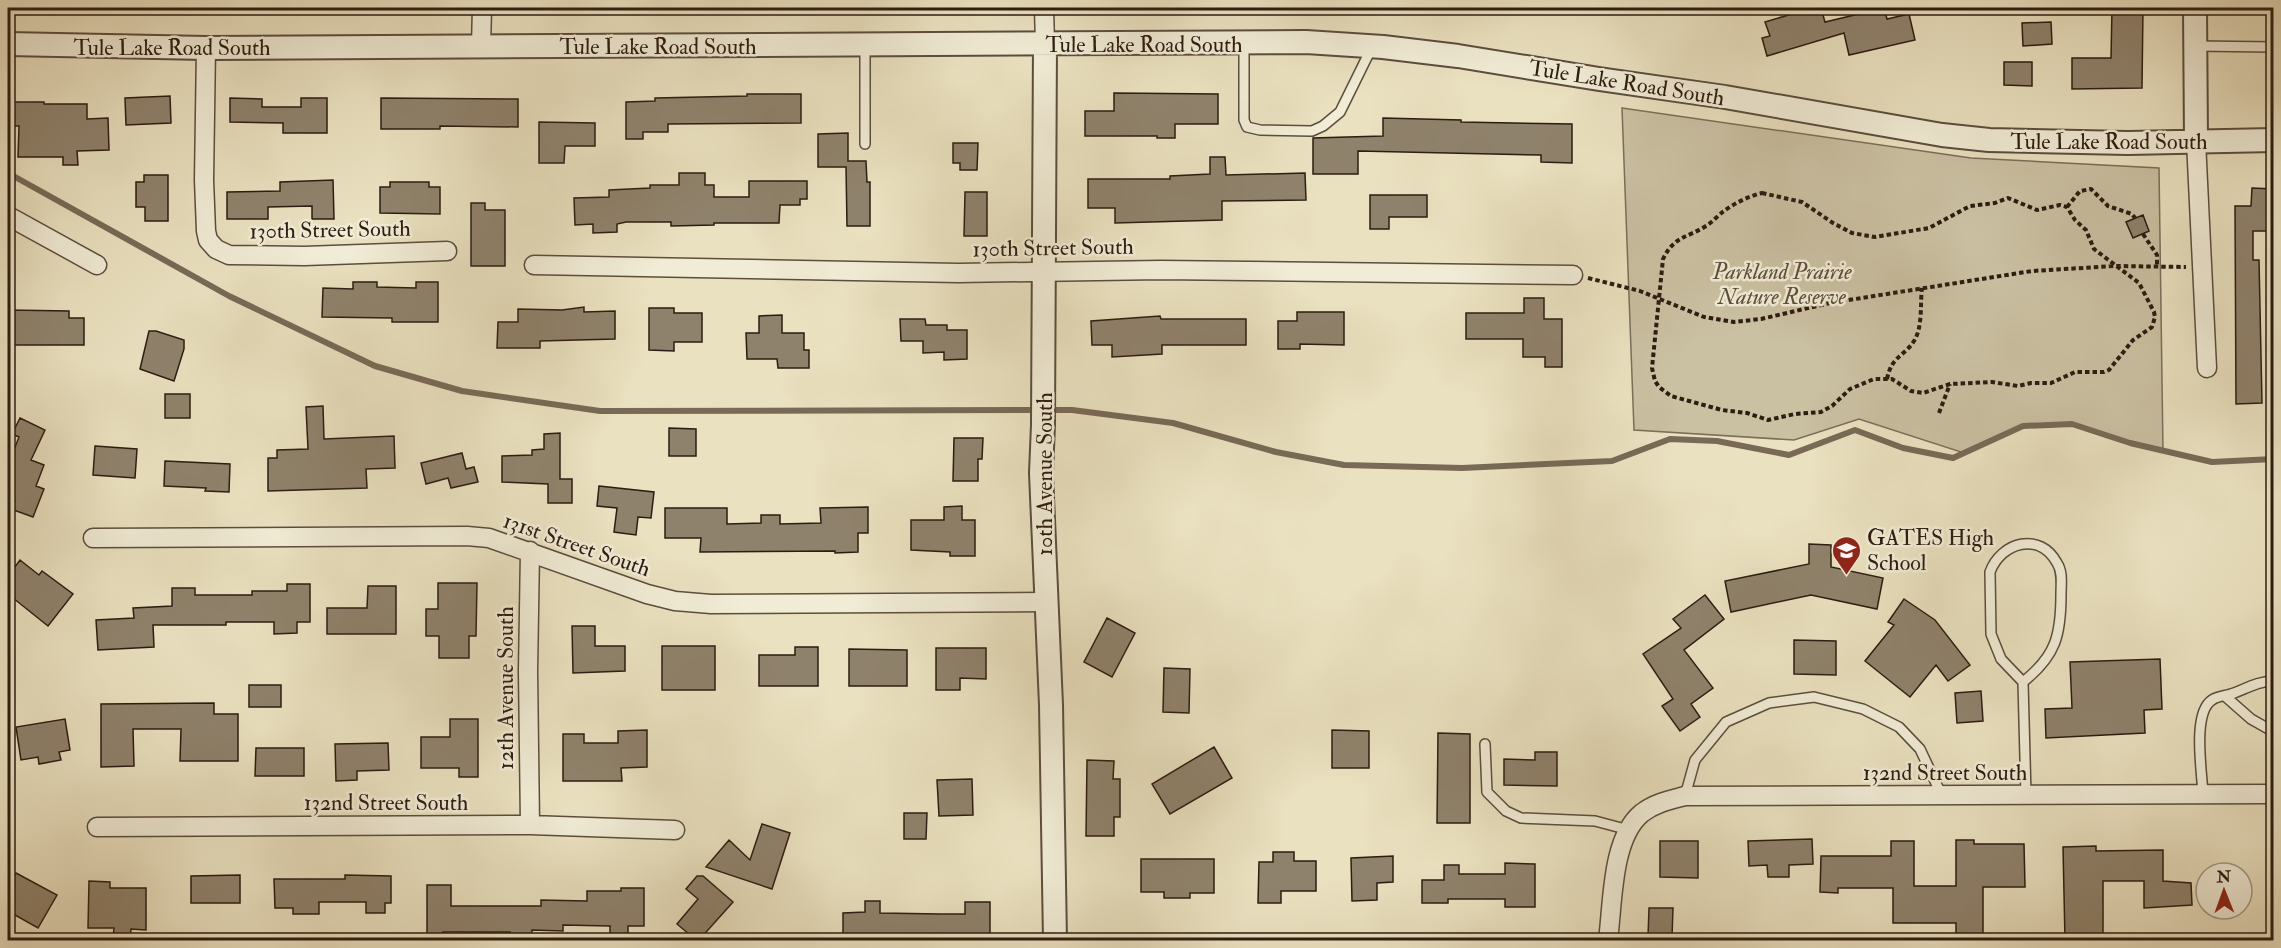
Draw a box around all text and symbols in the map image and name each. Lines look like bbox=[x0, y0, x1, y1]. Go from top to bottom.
street label: Tule Lake Road South bbox=[1045, 31, 1243, 59]
street label: Tule Lake Road South bbox=[559, 33, 757, 61]
street label: Tule Lake Road South bbox=[73, 34, 271, 62]
street label: Tule Lake Road South bbox=[1527, 54, 1727, 112]
street label: Tule Lake Road South bbox=[2010, 128, 2208, 156]
street label: 130th Street South bbox=[249, 215, 411, 245]
street label: 130th Street South bbox=[972, 233, 1134, 263]
park label: Parkland Prairie Nature Reserve bbox=[1711, 258, 1852, 311]
street label: 10th Avenue South bbox=[1031, 392, 1059, 556]
street label: 131st Street South bbox=[499, 507, 654, 583]
place label: GATES High School bbox=[1867, 524, 1995, 577]
school or university icon: GATES High School bbox=[1830, 534, 1862, 576]
street label: 12th Avenue South bbox=[492, 606, 520, 770]
street label: 132nd Street South bbox=[1863, 759, 2028, 787]
street label: 132nd Street South bbox=[304, 789, 469, 817]
north arrow bbox=[2194, 861, 2254, 921]
text: N bbox=[2215, 867, 2232, 887]

